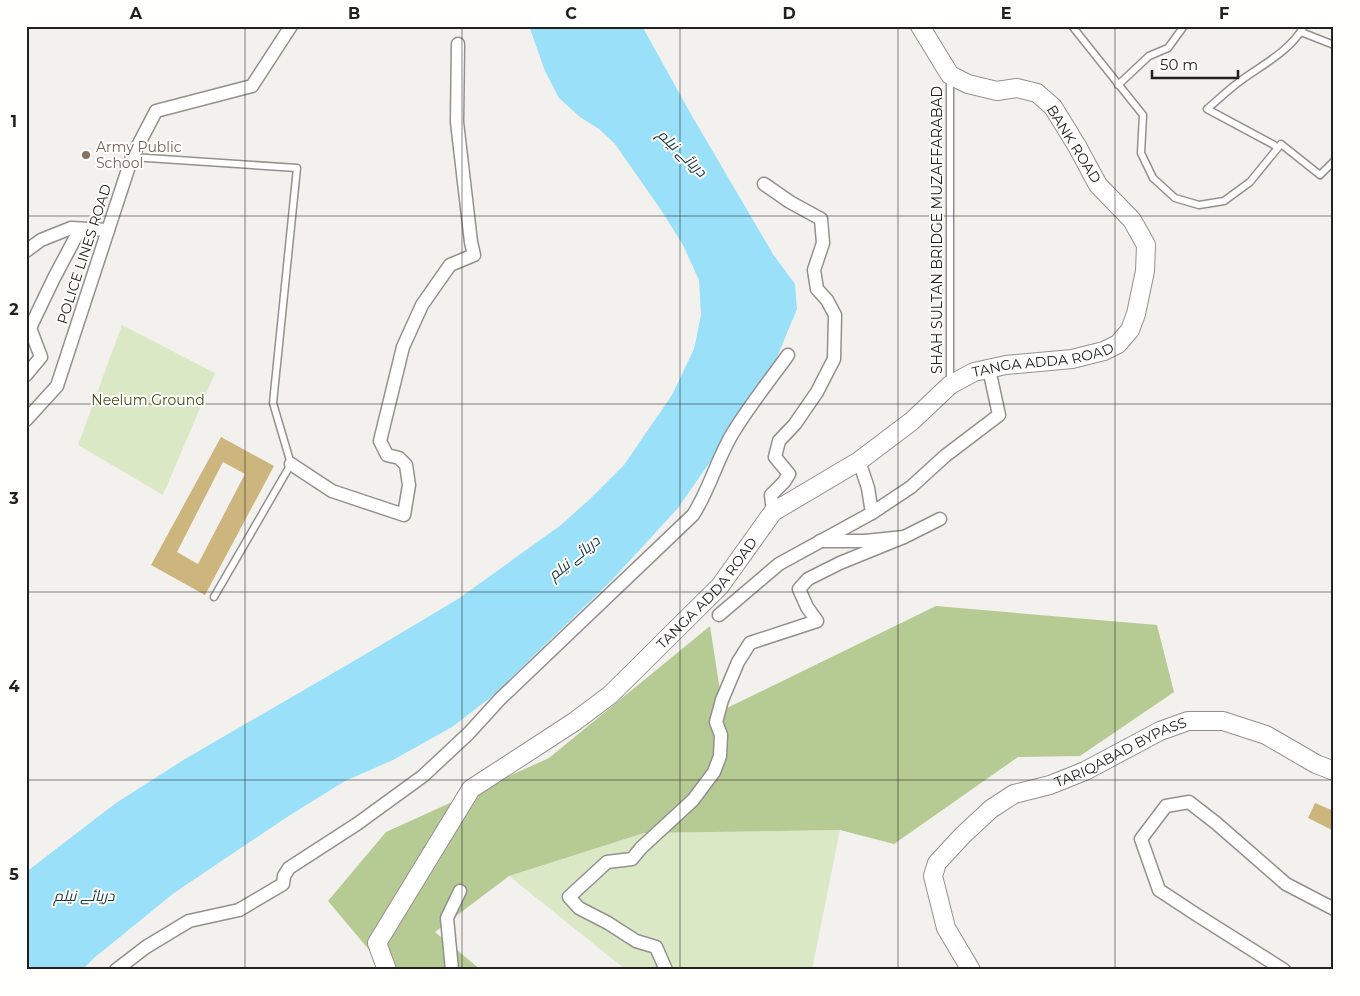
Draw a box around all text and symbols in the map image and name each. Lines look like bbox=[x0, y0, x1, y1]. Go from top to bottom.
text: A bbox=[129, 4, 143, 23]
text: B bbox=[348, 4, 360, 23]
text: C bbox=[565, 4, 577, 23]
text: D bbox=[782, 4, 796, 23]
text: E bbox=[1001, 4, 1011, 23]
text: F bbox=[1219, 4, 1229, 23]
scale bar bbox=[1152, 48, 1239, 80]
text: 50 m bbox=[1160, 55, 1198, 74]
street label: SHAH SULTAN BRIDGE MUZAFFARABAD bbox=[928, 86, 946, 374]
street label: BANK ROAD bbox=[1043, 102, 1105, 186]
text: 1 bbox=[11, 112, 17, 131]
water label: دریائے نیلم bbox=[652, 124, 711, 182]
place label: Army Public School bbox=[96, 138, 182, 172]
marker: Army Public School bbox=[80, 149, 92, 161]
street label: POLICE LINES ROAD bbox=[53, 182, 115, 326]
text: 2 bbox=[9, 300, 19, 319]
street label: TANGA ADDA ROAD bbox=[970, 339, 1117, 381]
park label: Neelum Ground bbox=[91, 391, 205, 409]
text: 3 bbox=[8, 489, 19, 508]
water label: دریائے نیلم bbox=[543, 531, 605, 586]
street label: TANGA ADDA ROAD bbox=[653, 534, 761, 653]
text: 4 bbox=[8, 677, 20, 696]
street label: TARIQABAD BYPASS bbox=[1052, 713, 1189, 791]
text: 5 bbox=[9, 865, 19, 884]
water label: دریائے نیلم bbox=[52, 886, 115, 906]

